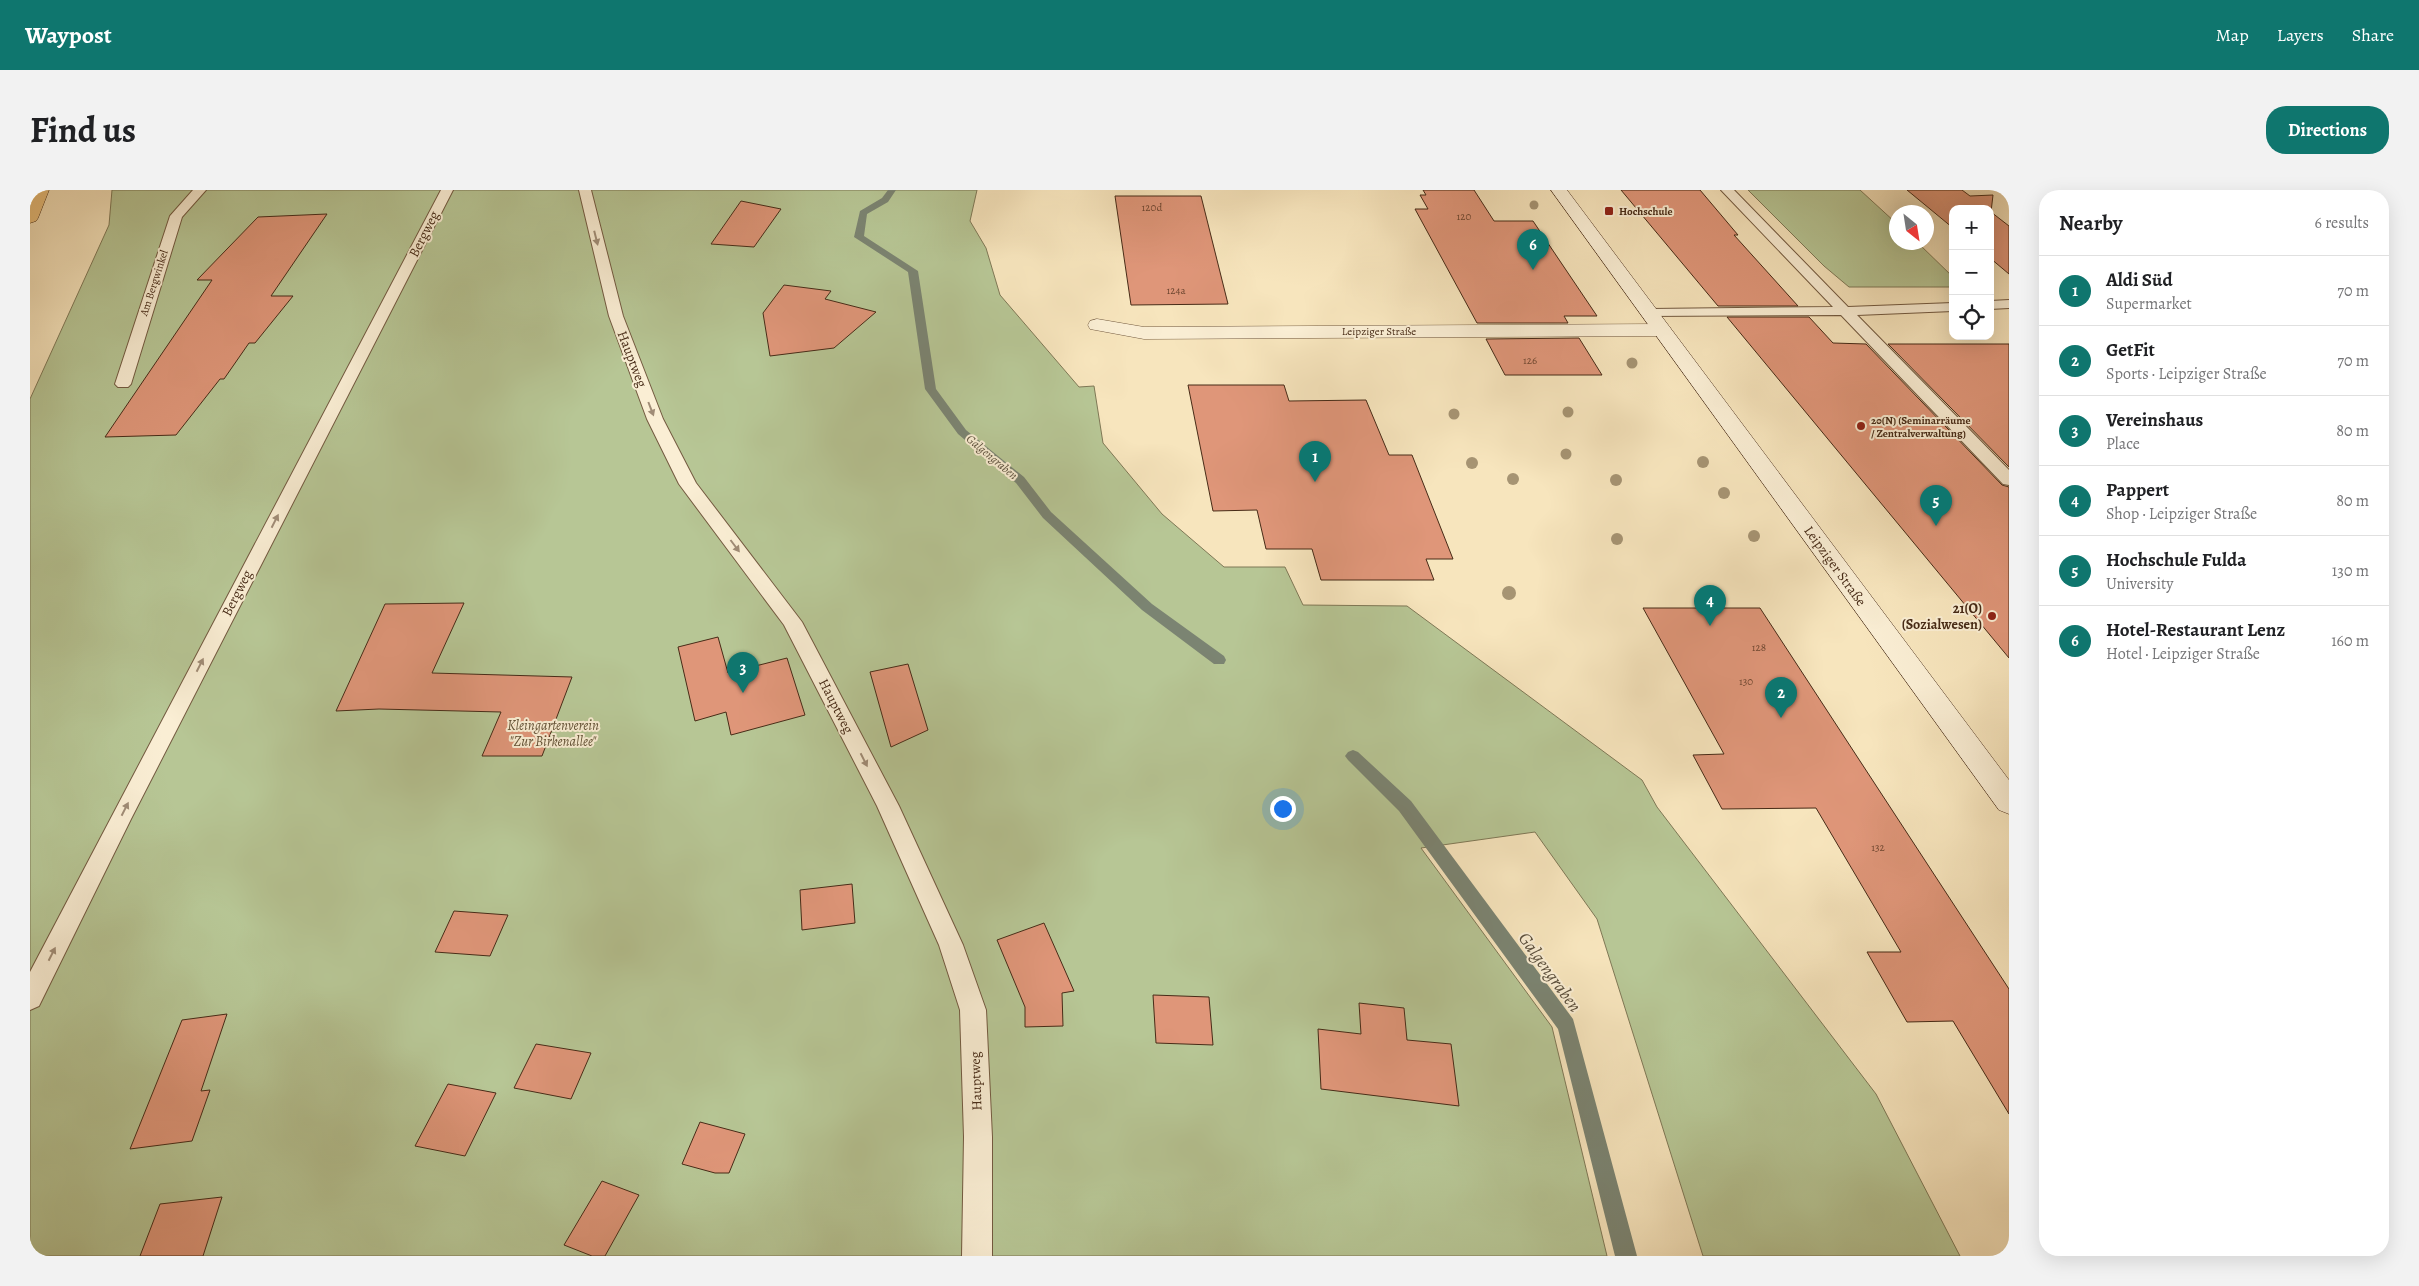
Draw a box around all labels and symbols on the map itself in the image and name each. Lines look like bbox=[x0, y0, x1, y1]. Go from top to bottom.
house number: 120d bbox=[1142, 200, 1162, 215]
place label: Hochschule bbox=[1619, 204, 1672, 219]
marker: Hochschule bbox=[1603, 205, 1615, 217]
north arrow bbox=[1889, 205, 1934, 250]
street label: Bergweg bbox=[404, 208, 444, 260]
house number: 120 bbox=[1457, 209, 1472, 224]
pin: 6 bbox=[1517, 229, 1549, 270]
one-way arrow bbox=[592, 230, 600, 245]
street label: Am Bergwinkel bbox=[136, 248, 172, 319]
house number: 124a bbox=[1166, 283, 1186, 298]
street label: Leipziger Straße bbox=[1342, 324, 1416, 339]
street label: Hauptweg bbox=[613, 328, 651, 390]
house number: 126 bbox=[1523, 353, 1537, 368]
one-way arrow bbox=[648, 401, 655, 416]
place label: 20(N) (Seminarräume / Zentralverwaltung) bbox=[1871, 413, 1971, 441]
marker: 20(N) (Seminarräume / Zentralverwaltung) bbox=[1855, 420, 1867, 432]
water label: Galgengraben bbox=[963, 431, 1021, 483]
pin: 1 bbox=[1299, 441, 1331, 482]
pin: 5 bbox=[1920, 485, 1952, 526]
one-way arrow bbox=[271, 514, 279, 528]
street label: Leipziger Straße bbox=[1799, 522, 1871, 610]
one-way arrow bbox=[730, 540, 741, 553]
street label: Bergweg bbox=[217, 567, 257, 619]
pin: 4 bbox=[1694, 585, 1726, 626]
place label: 21(O) (Sozialwesen) bbox=[1902, 599, 1982, 634]
marker: 21(O) (Sozialwesen) bbox=[1986, 610, 1998, 622]
house number: 128 bbox=[1752, 640, 1766, 655]
pin: 3 bbox=[727, 652, 759, 693]
one-way arrow bbox=[196, 658, 204, 672]
house number: 130 bbox=[1739, 674, 1753, 689]
street label: Hauptweg bbox=[814, 675, 858, 737]
pin: 2 bbox=[1765, 677, 1797, 718]
park label: Kleingartenverein "Zur Birkenallee" bbox=[507, 716, 599, 751]
one-way arrow bbox=[860, 753, 868, 767]
your location bbox=[1270, 796, 1296, 822]
one-way arrow bbox=[121, 802, 129, 817]
house number: 132 bbox=[1871, 840, 1885, 855]
water label: Galgengraben bbox=[1513, 927, 1587, 1017]
one-way arrow bbox=[48, 947, 56, 962]
street label: Hauptweg bbox=[965, 1051, 987, 1111]

